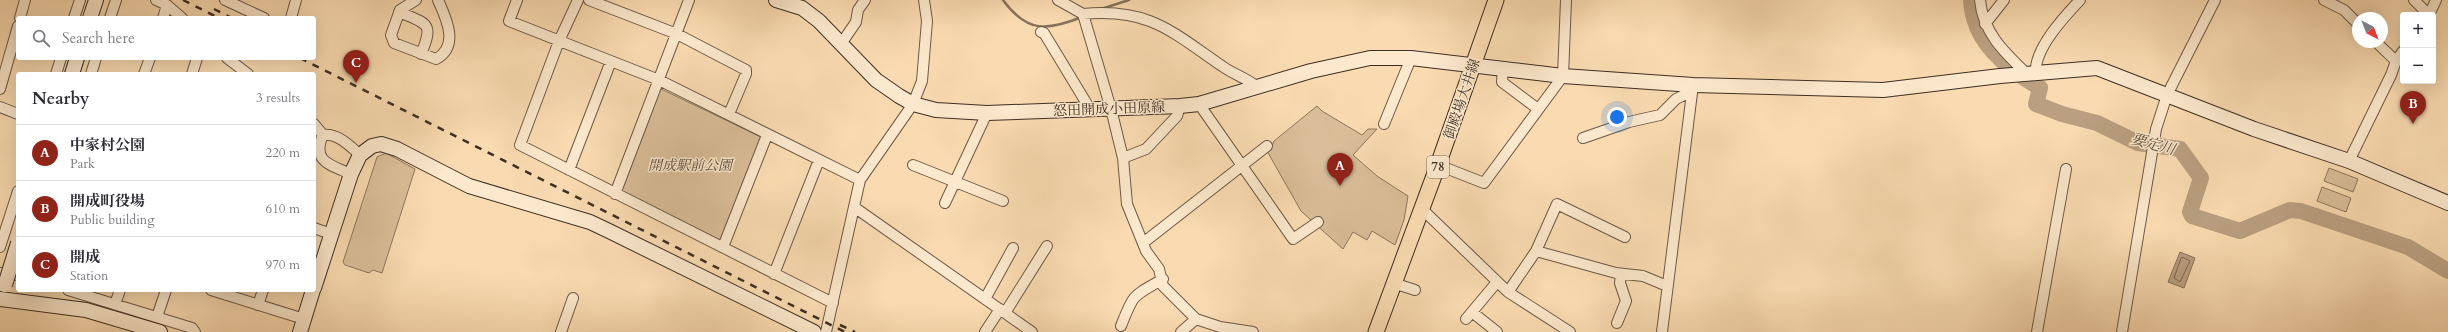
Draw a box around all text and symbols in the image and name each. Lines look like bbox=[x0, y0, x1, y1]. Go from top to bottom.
north arrow bbox=[2352, 12, 2388, 48]
map controls bbox=[2400, 12, 2436, 84]
button: + bbox=[2400, 12, 2436, 48]
search box bbox=[16, 16, 316, 60]
icon: search bbox=[30, 27, 52, 49]
text: Search here bbox=[62, 28, 135, 48]
button: − bbox=[2400, 48, 2436, 84]
pin: C bbox=[343, 50, 369, 83]
street label: 御殿場大井線 bbox=[1439, 56, 1485, 142]
text: Nearby bbox=[32, 87, 89, 110]
text: 3 results bbox=[256, 89, 300, 107]
pin: B bbox=[2400, 91, 2426, 124]
street label: 怒田開成小田原線 bbox=[1053, 98, 1165, 120]
your location bbox=[1607, 107, 1627, 127]
water label: 要定川 bbox=[2129, 129, 2179, 160]
text: 中家村公園 bbox=[70, 135, 145, 155]
text: A bbox=[40, 144, 50, 162]
text: 220 m bbox=[266, 144, 300, 162]
pin: A bbox=[1327, 153, 1353, 186]
text: Park bbox=[70, 155, 95, 173]
park label: 開成駅前公園 bbox=[648, 156, 734, 175]
road number: 78 bbox=[1427, 156, 1449, 178]
text: 開成町役場 bbox=[70, 191, 145, 211]
text: B bbox=[40, 200, 50, 218]
text: 610 m bbox=[266, 200, 300, 218]
text: Public building bbox=[70, 211, 155, 229]
text: 開成 bbox=[70, 247, 100, 267]
text: C bbox=[40, 256, 50, 274]
text: 970 m bbox=[266, 256, 300, 274]
text: Station bbox=[70, 267, 108, 285]

